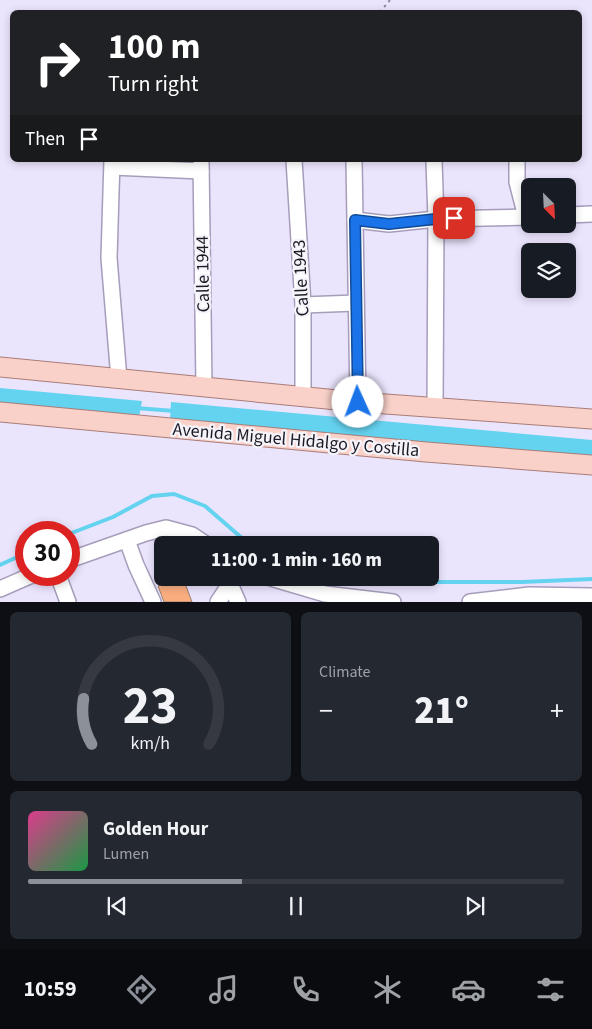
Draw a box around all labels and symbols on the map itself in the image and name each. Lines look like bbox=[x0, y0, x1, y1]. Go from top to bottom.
north arrow bbox=[521, 178, 576, 232]
pin bbox=[433, 197, 475, 239]
street label: Calle 1944 bbox=[190, 235, 216, 313]
street label: Calle 1943 bbox=[287, 239, 315, 317]
position arrow bbox=[331, 375, 383, 427]
street label: Avenida Miguel Hidalgo y Costilla bbox=[172, 417, 420, 463]
speed limit sign: 30 bbox=[15, 521, 80, 586]

